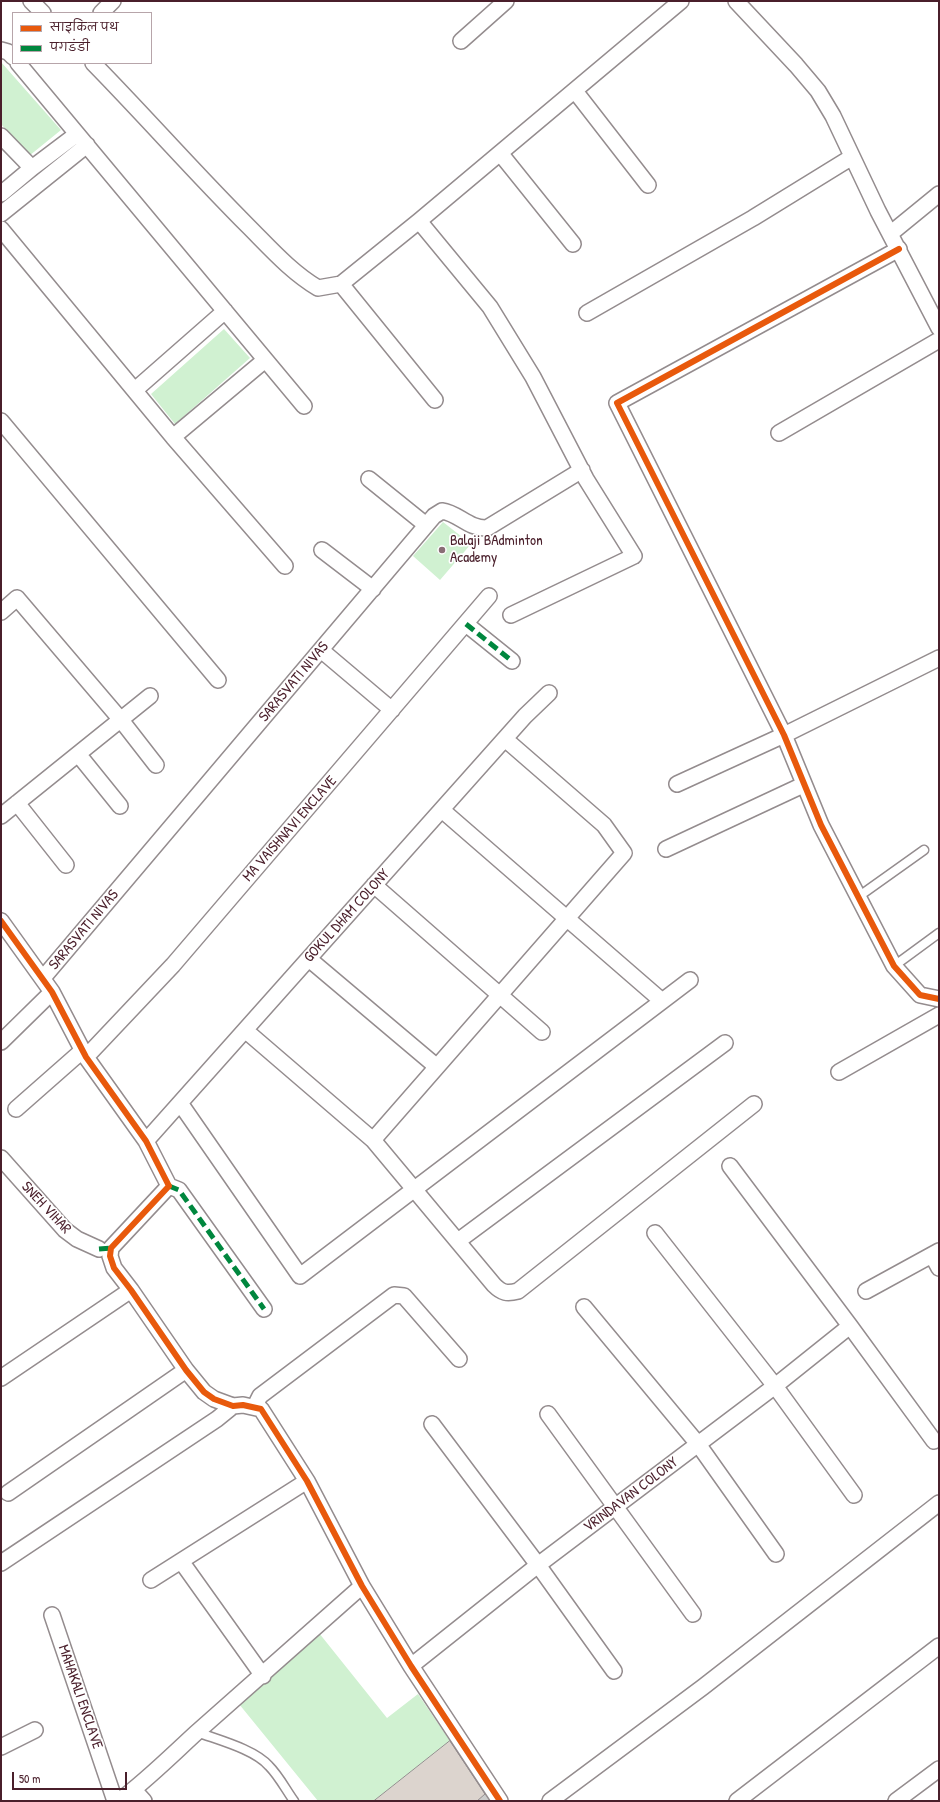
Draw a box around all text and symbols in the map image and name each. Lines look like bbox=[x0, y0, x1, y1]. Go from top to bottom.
legend bbox=[12, 12, 152, 64]
text: साइकिल पथ bbox=[50, 18, 119, 35]
text: पगडंडी bbox=[50, 38, 90, 55]
place label: Balaji BAdminton Academy bbox=[450, 532, 543, 567]
marker: Balaji BAdminton Academy bbox=[437, 545, 447, 555]
street label: SARASVATI NIVAS bbox=[255, 638, 333, 726]
street label: MA VAISHNAVI ENCLAVE bbox=[239, 772, 341, 886]
street label: GOKUL DHAM COLONY bbox=[300, 866, 394, 966]
street label: SARASVATI NIVAS bbox=[45, 886, 123, 974]
street label: SNEH VIHAR bbox=[17, 1178, 75, 1238]
street label: VRINDAVAN COLONY bbox=[580, 1454, 682, 1536]
street label: MAHAKALI ENCLAVE bbox=[54, 1642, 106, 1752]
scale bar bbox=[14, 1764, 129, 1790]
text: 50 m bbox=[19, 1770, 40, 1787]

